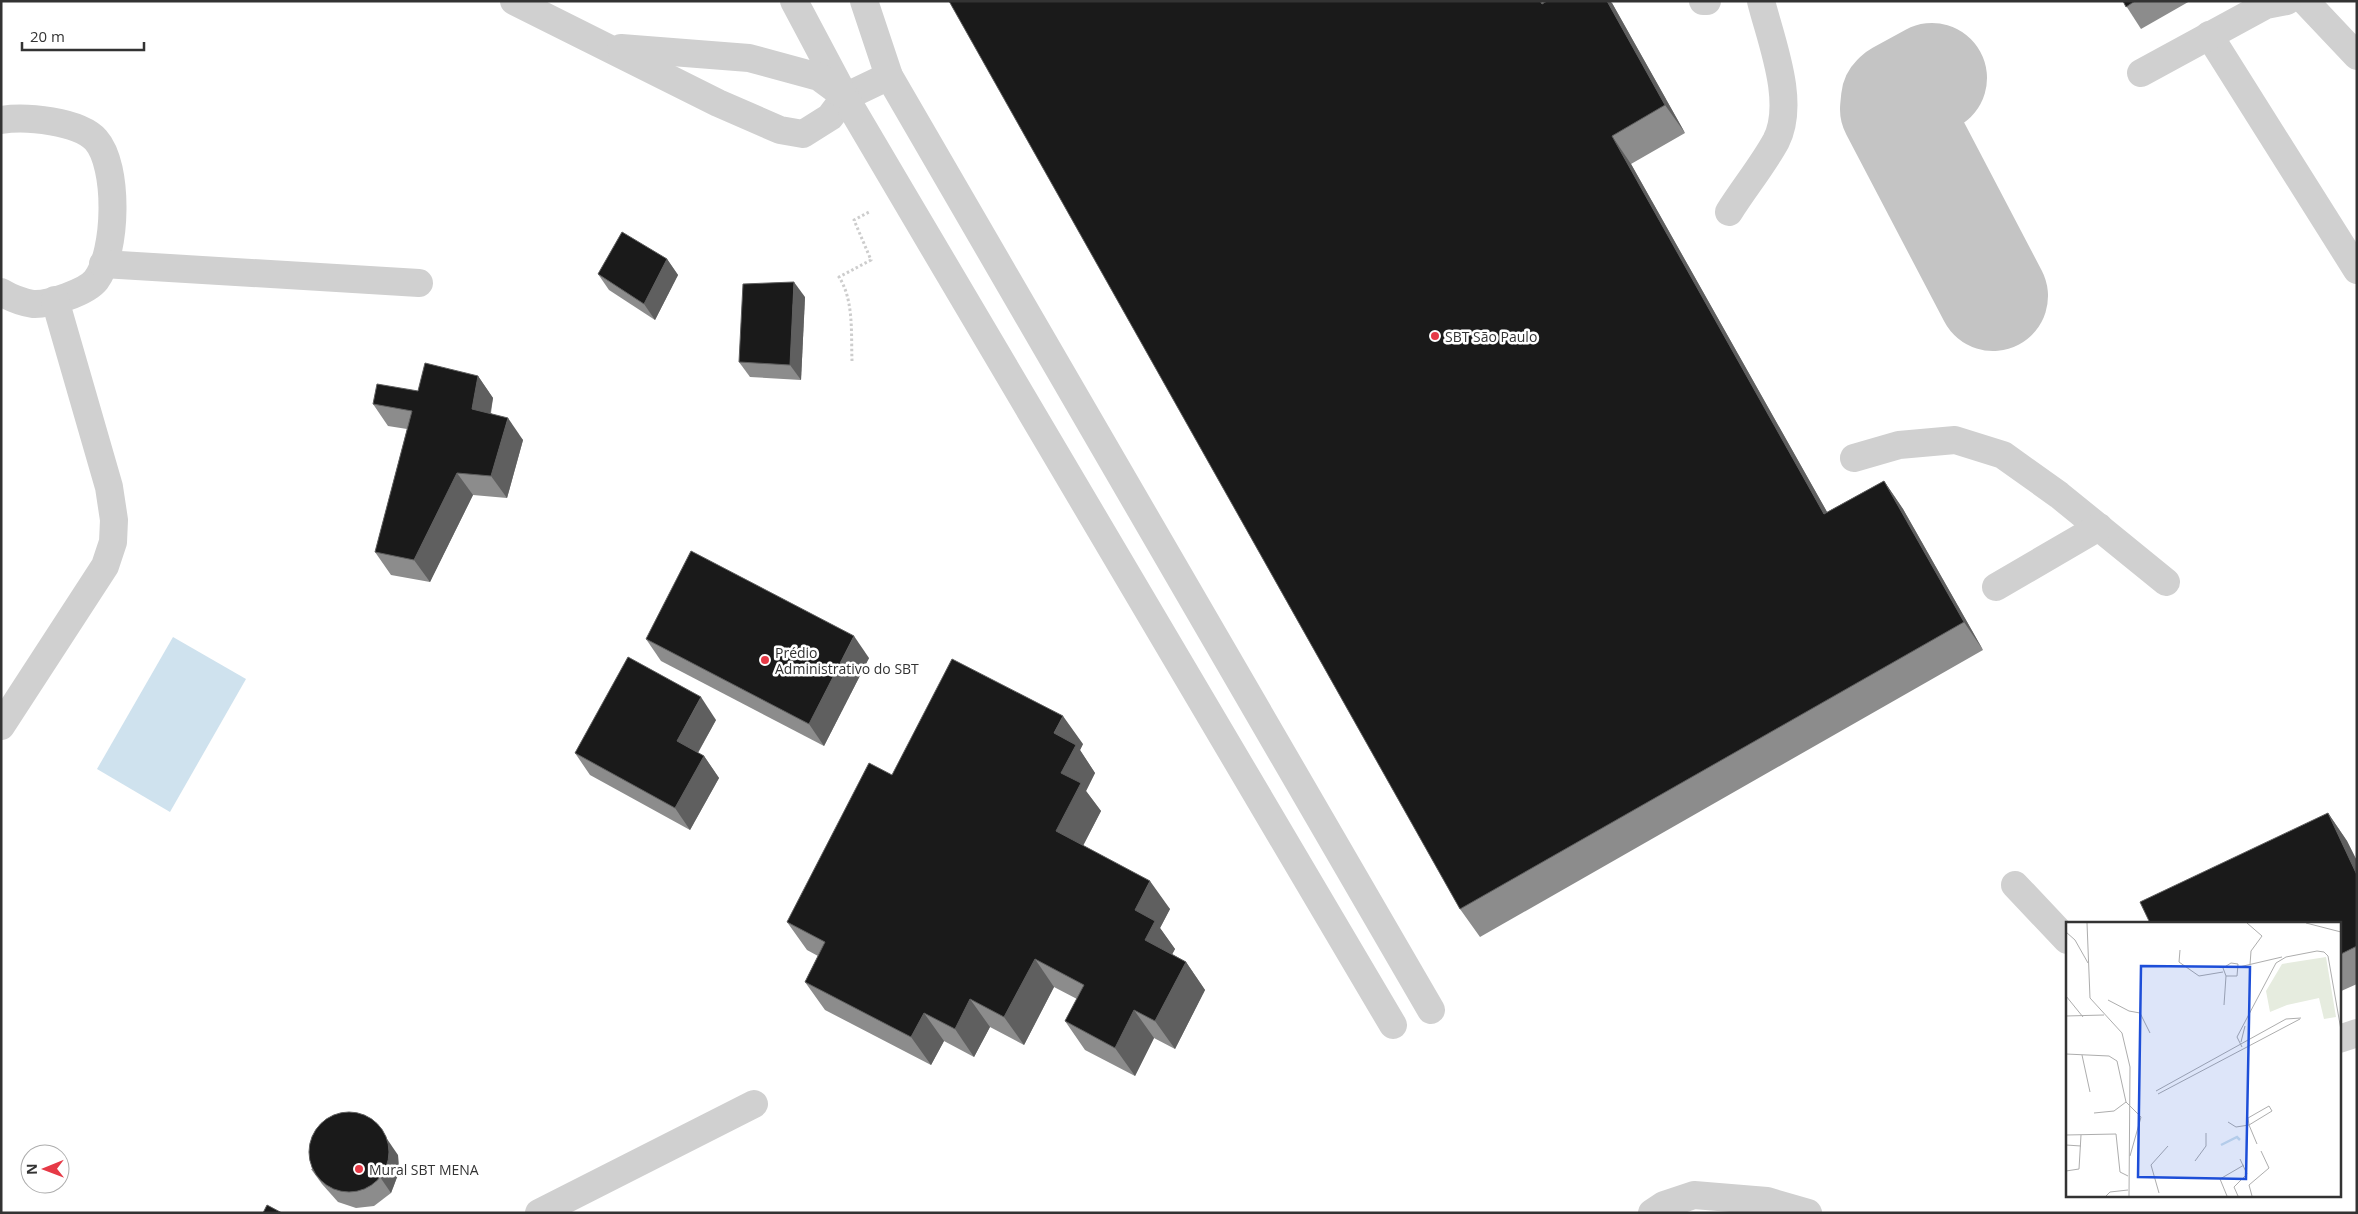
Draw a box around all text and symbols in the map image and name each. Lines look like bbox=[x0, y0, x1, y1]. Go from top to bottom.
scale bar bbox=[22, 20, 145, 52]
text: 20 m bbox=[30, 26, 65, 46]
place label: SBT São Paulo bbox=[1445, 327, 1537, 346]
marker: SBT São Paulo bbox=[1429, 330, 1441, 342]
place label: Prédio Administrativo do SBT bbox=[775, 643, 919, 678]
marker: Prédio Administrativo do SBT bbox=[759, 654, 771, 666]
inset map bbox=[2066, 922, 2340, 1196]
north arrow bbox=[20, 1144, 70, 1194]
place label: Mural SBT MENA bbox=[369, 1160, 479, 1179]
text: N bbox=[22, 1163, 41, 1175]
marker: Mural SBT MENA bbox=[353, 1163, 365, 1175]

